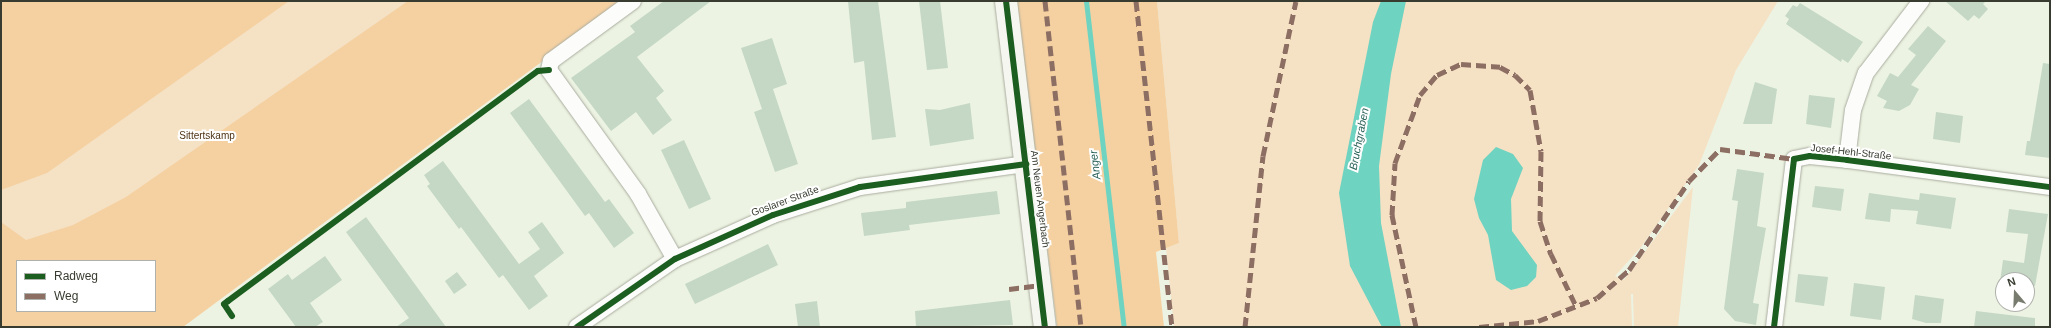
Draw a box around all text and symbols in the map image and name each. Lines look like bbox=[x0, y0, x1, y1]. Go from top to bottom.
water label: Bruchgraben bbox=[1347, 107, 1371, 171]
park label: Sittertskamp bbox=[179, 130, 235, 142]
street label: Josef-Hehl-Straße bbox=[1810, 142, 1892, 162]
street label: Am Neuen Angerbach bbox=[1028, 149, 1052, 249]
water label: Anger bbox=[1087, 150, 1103, 180]
street label: Goslarer Straße bbox=[750, 183, 820, 219]
legend bbox=[16, 260, 156, 312]
text: Radweg bbox=[54, 269, 98, 283]
north arrow bbox=[1995, 272, 2035, 312]
text: N bbox=[2006, 275, 2017, 289]
text: Weg bbox=[54, 289, 78, 303]

